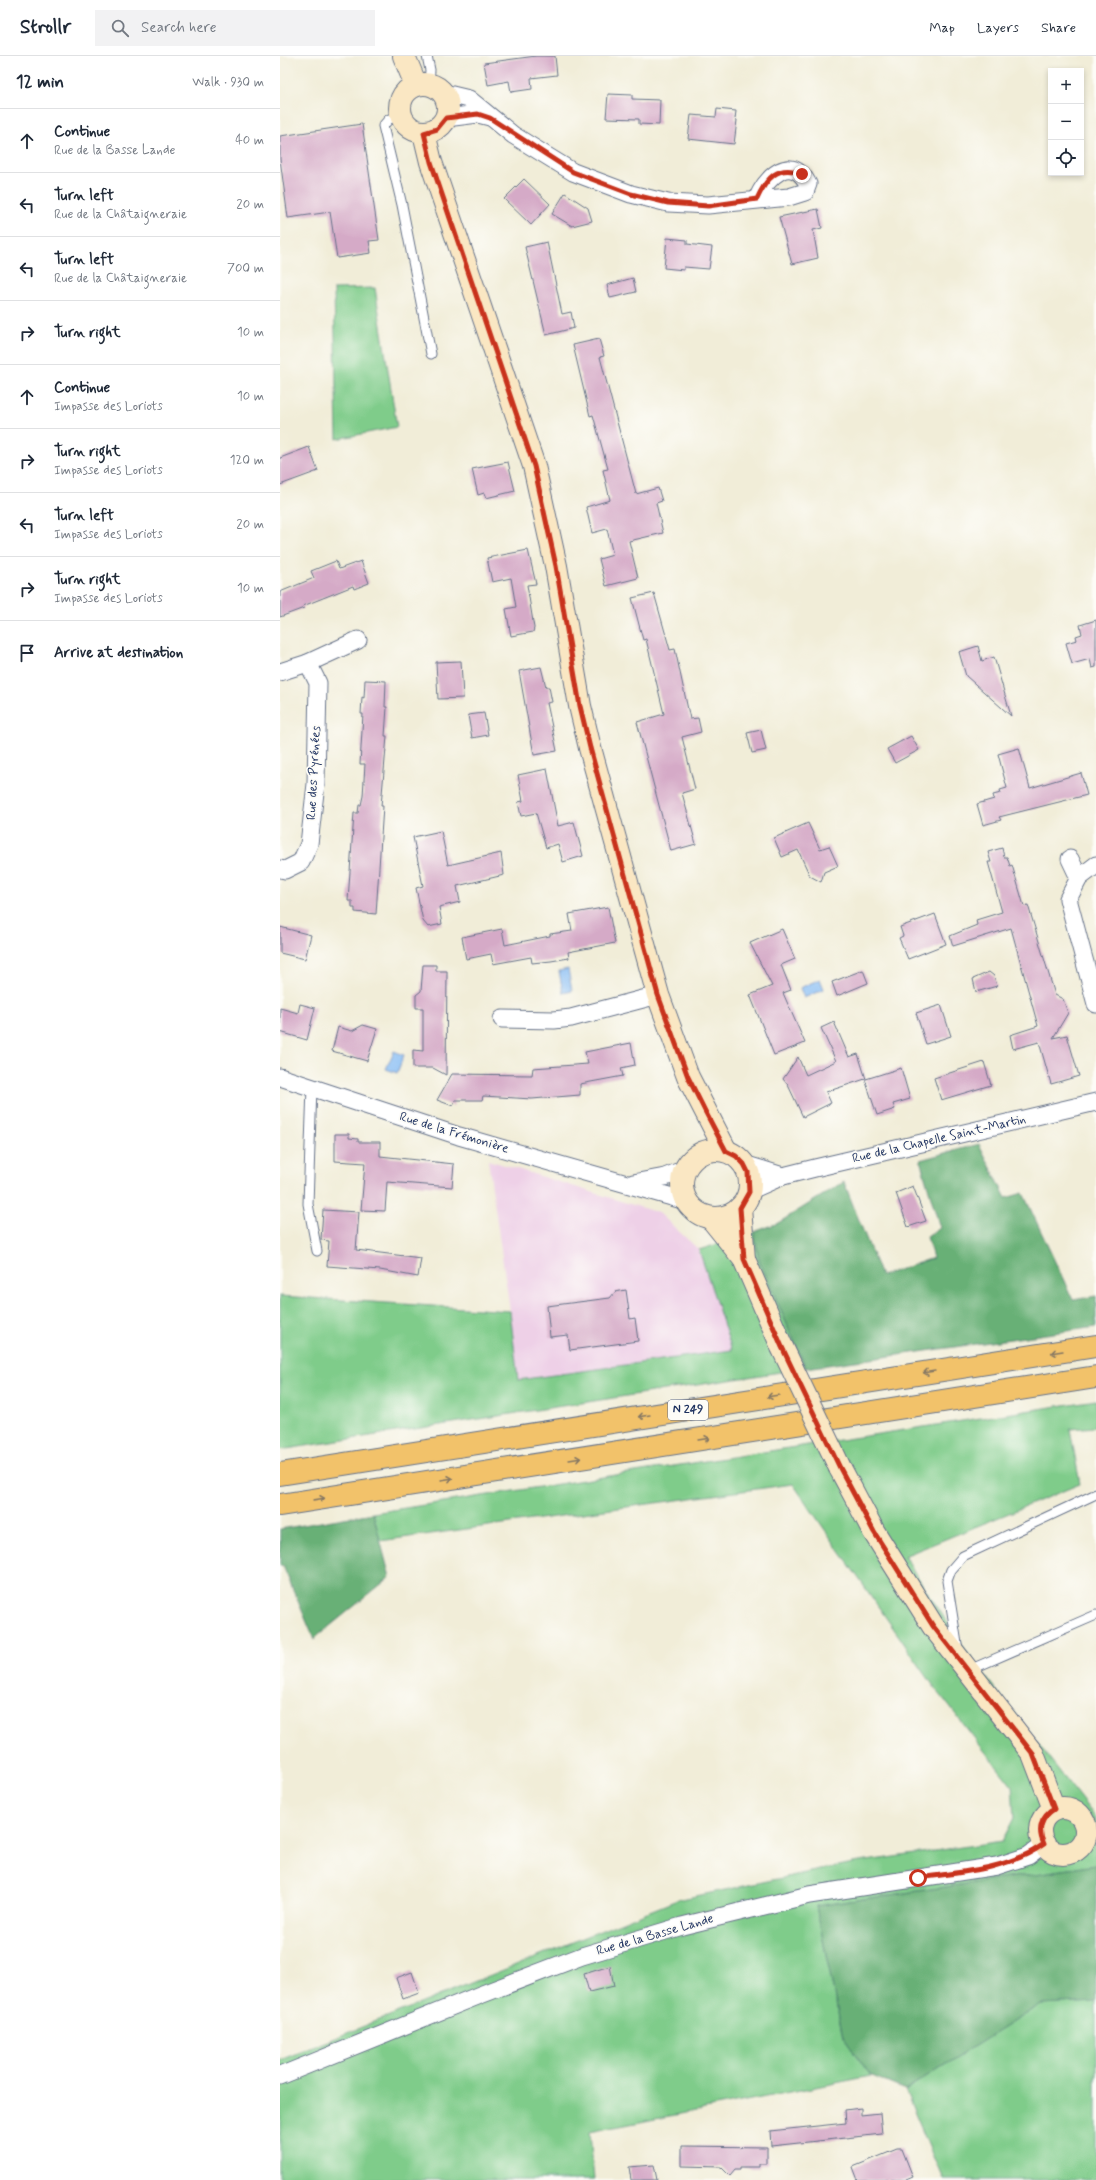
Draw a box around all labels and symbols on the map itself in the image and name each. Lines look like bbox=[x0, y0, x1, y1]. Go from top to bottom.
route end bbox=[793, 165, 811, 183]
street label: Rue des Pyrénées bbox=[303, 725, 325, 821]
street label: Rue de la Frémonière bbox=[397, 1108, 511, 1158]
street label: Rue de la Chapelle Saint-Martin bbox=[850, 1111, 1028, 1167]
one-way arrow bbox=[1051, 1348, 1064, 1356]
one-way arrow bbox=[923, 1368, 936, 1376]
one-way arrow bbox=[767, 1392, 780, 1400]
road number: N 249 bbox=[668, 1400, 708, 1420]
one-way arrow bbox=[638, 1413, 651, 1421]
one-way arrow bbox=[697, 1434, 710, 1442]
one-way arrow bbox=[568, 1455, 581, 1463]
one-way arrow bbox=[440, 1475, 453, 1483]
one-way arrow bbox=[312, 1495, 325, 1503]
route start bbox=[909, 1869, 927, 1887]
street label: Rue de la Basse Lande bbox=[594, 1910, 716, 1960]

